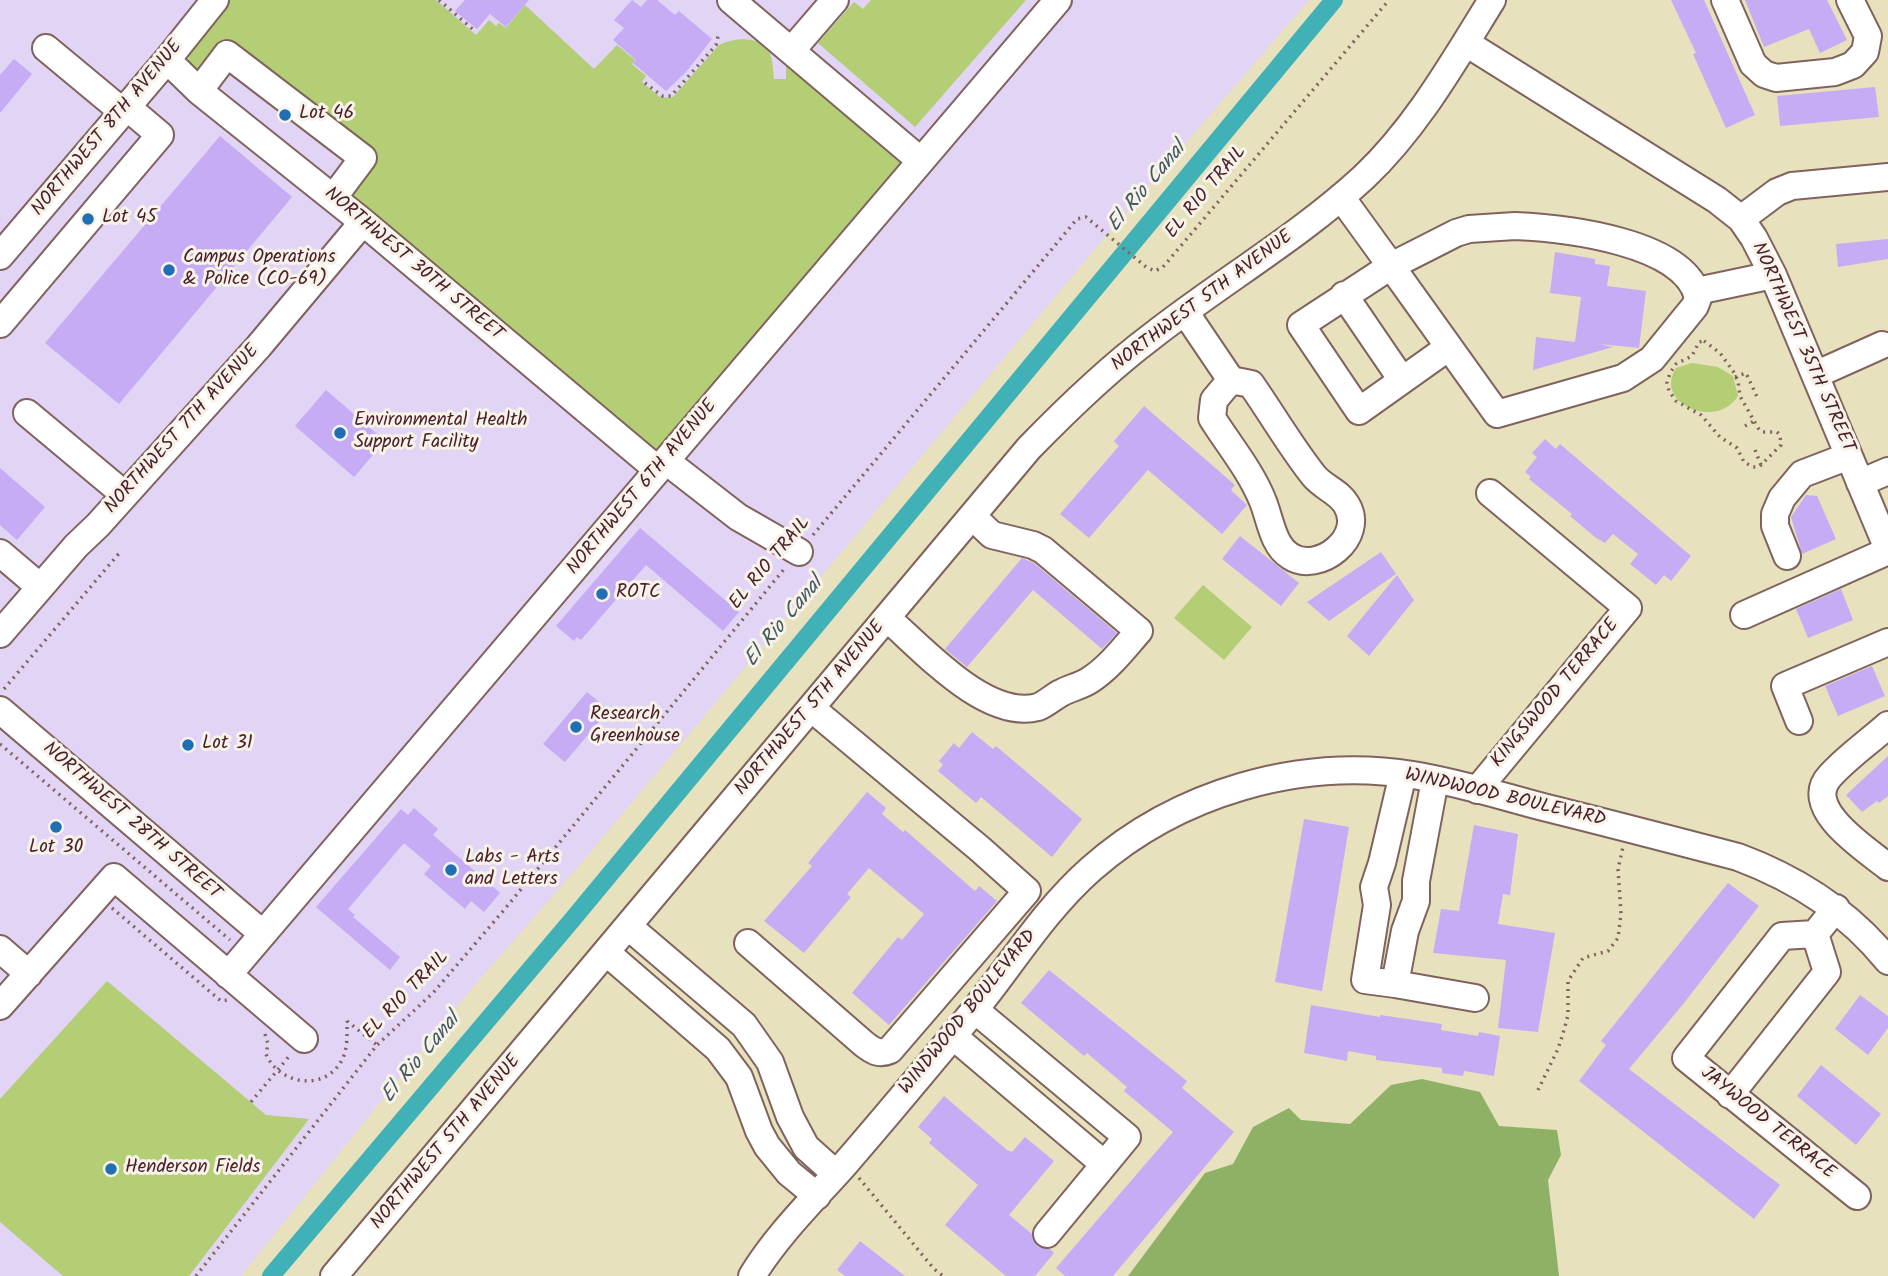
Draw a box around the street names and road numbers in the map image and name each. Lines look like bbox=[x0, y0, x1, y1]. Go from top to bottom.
street label: NORTHWEST 8TH AVENUE bbox=[28, 36, 188, 222]
street label: EL RIO TRAIL bbox=[1161, 142, 1253, 244]
street label: NORTHWEST 30TH STREET bbox=[319, 183, 507, 347]
street label: NORTHWEST 5TH AVENUE bbox=[1108, 226, 1298, 378]
street label: NORTHWEST 35TH STREET bbox=[1745, 239, 1859, 457]
street label: NORTHWEST 7TH AVENUE bbox=[101, 341, 265, 519]
street label: NORTHWEST 6TH AVENUE bbox=[563, 396, 723, 580]
street label: EL RIO TRAIL bbox=[725, 513, 817, 615]
street label: KINGSWOOD TERRACE bbox=[1487, 615, 1625, 773]
street label: NORTHWEST 5TH AVENUE bbox=[731, 617, 891, 801]
street label: NORTHWEST 28TH STREET bbox=[37, 738, 225, 906]
street label: WINDWOOD BOULEVARD bbox=[1402, 765, 1608, 833]
street label: WINDWOOD BOULEVARD bbox=[895, 926, 1043, 1100]
street label: EL RIO TRAIL bbox=[359, 947, 455, 1045]
street label: NORTHWEST 5TH AVENUE bbox=[367, 1051, 527, 1235]
street label: JAYWOOD TERRACE bbox=[1695, 1063, 1839, 1185]

